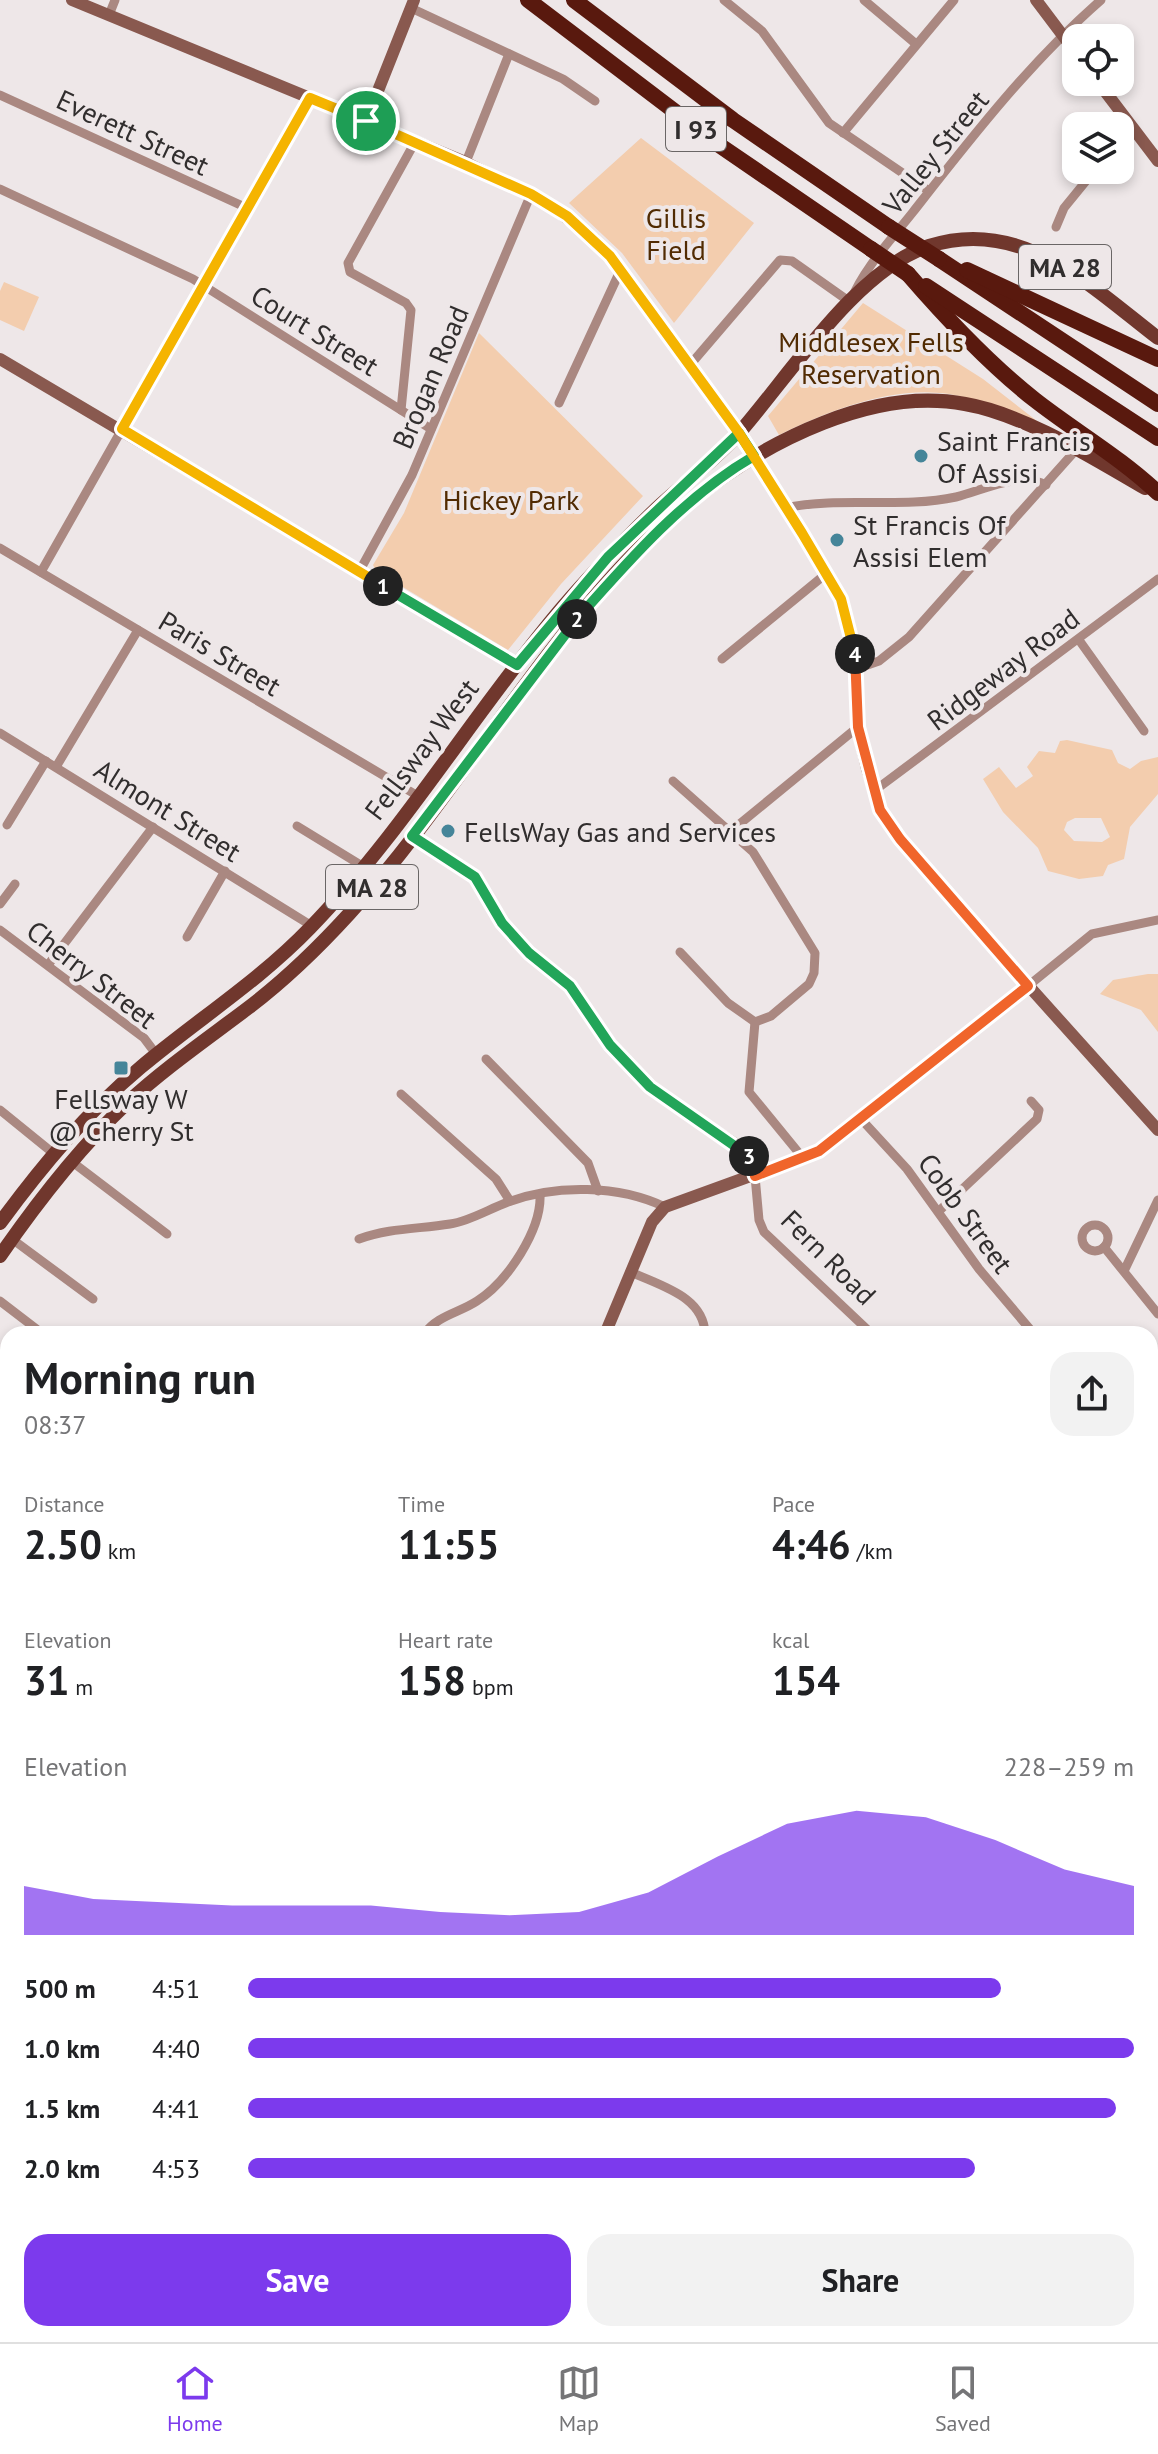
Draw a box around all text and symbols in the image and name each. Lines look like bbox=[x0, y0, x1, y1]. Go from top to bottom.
map controls bbox=[1062, 24, 1134, 184]
button: locate bbox=[1062, 24, 1134, 96]
street label: Everett Street bbox=[51, 81, 216, 184]
street label: Valley Street bbox=[873, 82, 997, 222]
pin bbox=[332, 87, 400, 155]
icon: arrive bbox=[344, 99, 388, 143]
road number: I 93 bbox=[666, 107, 726, 151]
button: layers bbox=[1062, 112, 1134, 184]
park label: Gillis Field bbox=[646, 199, 706, 268]
road number: MA 28 bbox=[1019, 245, 1111, 289]
street label: Court Street bbox=[244, 276, 386, 384]
street label: Brogan Road bbox=[383, 300, 477, 454]
park label: Middlesex Fells Reservation bbox=[778, 323, 964, 392]
place label: Saint Francis Of Assisi bbox=[937, 422, 1091, 491]
marker: Saint Francis Of Assisi bbox=[912, 447, 930, 465]
park label: Hickey Park bbox=[443, 481, 580, 518]
place label: St Francis Of Assisi Elem bbox=[853, 506, 1007, 575]
marker: St Francis Of Assisi Elem bbox=[828, 531, 846, 549]
pin: 1 bbox=[363, 566, 403, 606]
text: 1 bbox=[377, 572, 389, 600]
pin: 2 bbox=[557, 599, 597, 639]
street label: Ridgeway Road bbox=[919, 600, 1087, 738]
street label: Paris Street bbox=[152, 602, 288, 704]
text: 2 bbox=[571, 605, 583, 633]
pin: 4 bbox=[835, 634, 875, 674]
text: 4 bbox=[849, 640, 861, 668]
street label: Fellsway West bbox=[356, 670, 487, 827]
street label: Almont Street bbox=[88, 750, 249, 870]
place label: FellsWay Gas and Services bbox=[464, 813, 776, 850]
marker: FellsWay Gas and Services bbox=[439, 822, 457, 840]
road number: MA 28 bbox=[326, 865, 418, 909]
street label: Cherry Street bbox=[19, 912, 165, 1037]
marker: Fellsway W @ Cherry St bbox=[112, 1059, 130, 1077]
place label: Fellsway W @ Cherry St bbox=[48, 1080, 194, 1149]
pin: 3 bbox=[729, 1136, 769, 1176]
text: 3 bbox=[743, 1142, 755, 1170]
street label: Cobb Street bbox=[910, 1146, 1022, 1281]
street label: Fern Road bbox=[773, 1201, 885, 1313]
text: Morning run bbox=[24, 1349, 256, 1406]
button: share bbox=[1050, 1352, 1134, 1436]
text: 08:37 bbox=[24, 1408, 86, 1441]
text: Distance bbox=[24, 1490, 105, 1518]
text: Time bbox=[398, 1490, 445, 1518]
text: Pace bbox=[772, 1490, 815, 1518]
text: 2.50 bbox=[24, 1518, 102, 1570]
text: 11:55 bbox=[398, 1518, 499, 1570]
text: 4:46 bbox=[772, 1518, 851, 1570]
text: km bbox=[102, 1537, 136, 1565]
text: /km bbox=[851, 1537, 893, 1565]
text: Elevation bbox=[24, 1626, 112, 1654]
text: Heart rate bbox=[398, 1626, 493, 1654]
text: kcal bbox=[772, 1626, 810, 1654]
text: 31 bbox=[24, 1654, 69, 1706]
text: 158 bbox=[398, 1654, 466, 1706]
text: 154 bbox=[772, 1654, 840, 1706]
text: m bbox=[69, 1673, 93, 1701]
text: bpm bbox=[466, 1673, 514, 1701]
text: Elevation bbox=[24, 1750, 128, 1783]
text: 228–259 m bbox=[1004, 1750, 1134, 1783]
text: 500 m bbox=[24, 1972, 96, 2005]
text: 4:51 bbox=[152, 1972, 200, 2005]
text: 1.0 km bbox=[24, 2032, 100, 2065]
text: 4:40 bbox=[152, 2032, 200, 2065]
text: 1.5 km bbox=[24, 2092, 100, 2125]
text: 4:41 bbox=[152, 2092, 200, 2125]
text: 2.0 km bbox=[24, 2152, 100, 2185]
text: 4:53 bbox=[152, 2152, 200, 2185]
button: Save bbox=[24, 2234, 571, 2326]
button: Share bbox=[587, 2234, 1134, 2326]
tab: Home bbox=[167, 2361, 223, 2437]
tab: Map bbox=[557, 2361, 601, 2437]
tab: Saved bbox=[935, 2361, 991, 2437]

